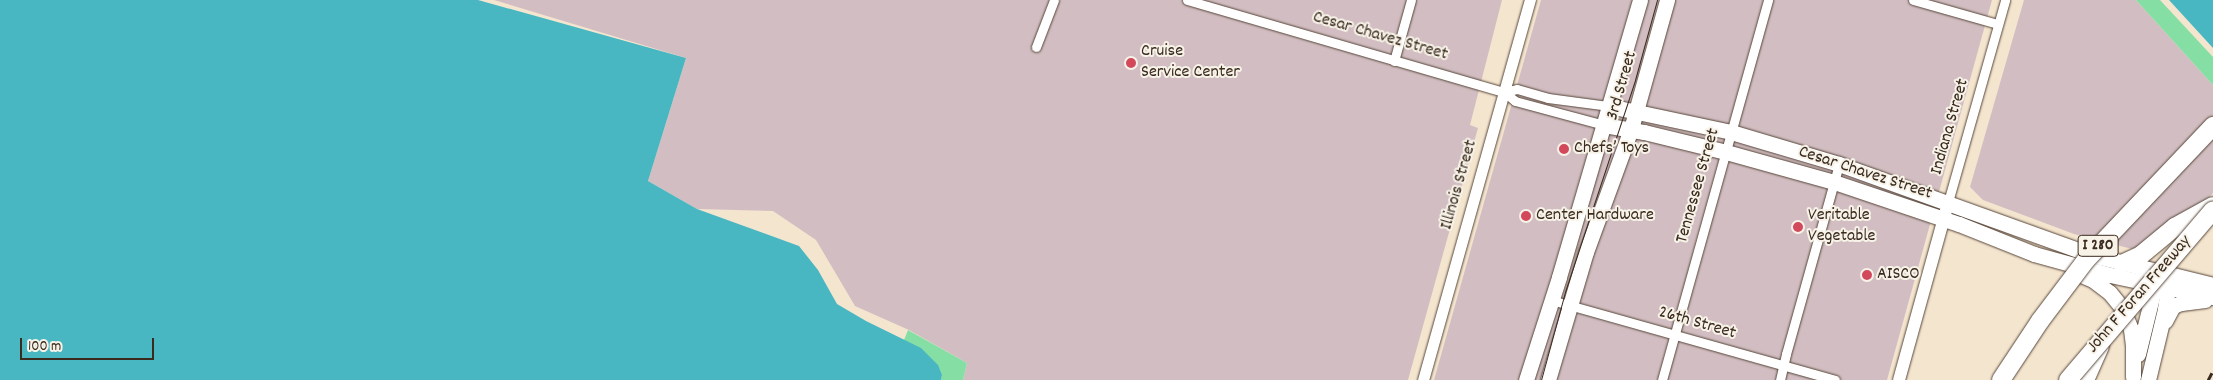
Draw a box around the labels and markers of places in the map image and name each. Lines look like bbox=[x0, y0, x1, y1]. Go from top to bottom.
place label: Cruise Service Center bbox=[1141, 42, 1240, 84]
marker: Cruise Service Center bbox=[1125, 57, 1137, 69]
place label: Chefs’ Toys bbox=[1574, 138, 1649, 160]
marker: Chefs’ Toys bbox=[1558, 143, 1570, 155]
place label: Center Hardware bbox=[1536, 205, 1654, 227]
place label: Veritable Vegetable bbox=[1808, 206, 1875, 248]
marker: Center Hardware bbox=[1520, 210, 1532, 222]
marker: Veritable Vegetable bbox=[1792, 221, 1804, 233]
place label: AISCO bbox=[1877, 264, 1920, 286]
marker: AISCO bbox=[1861, 269, 1873, 281]

